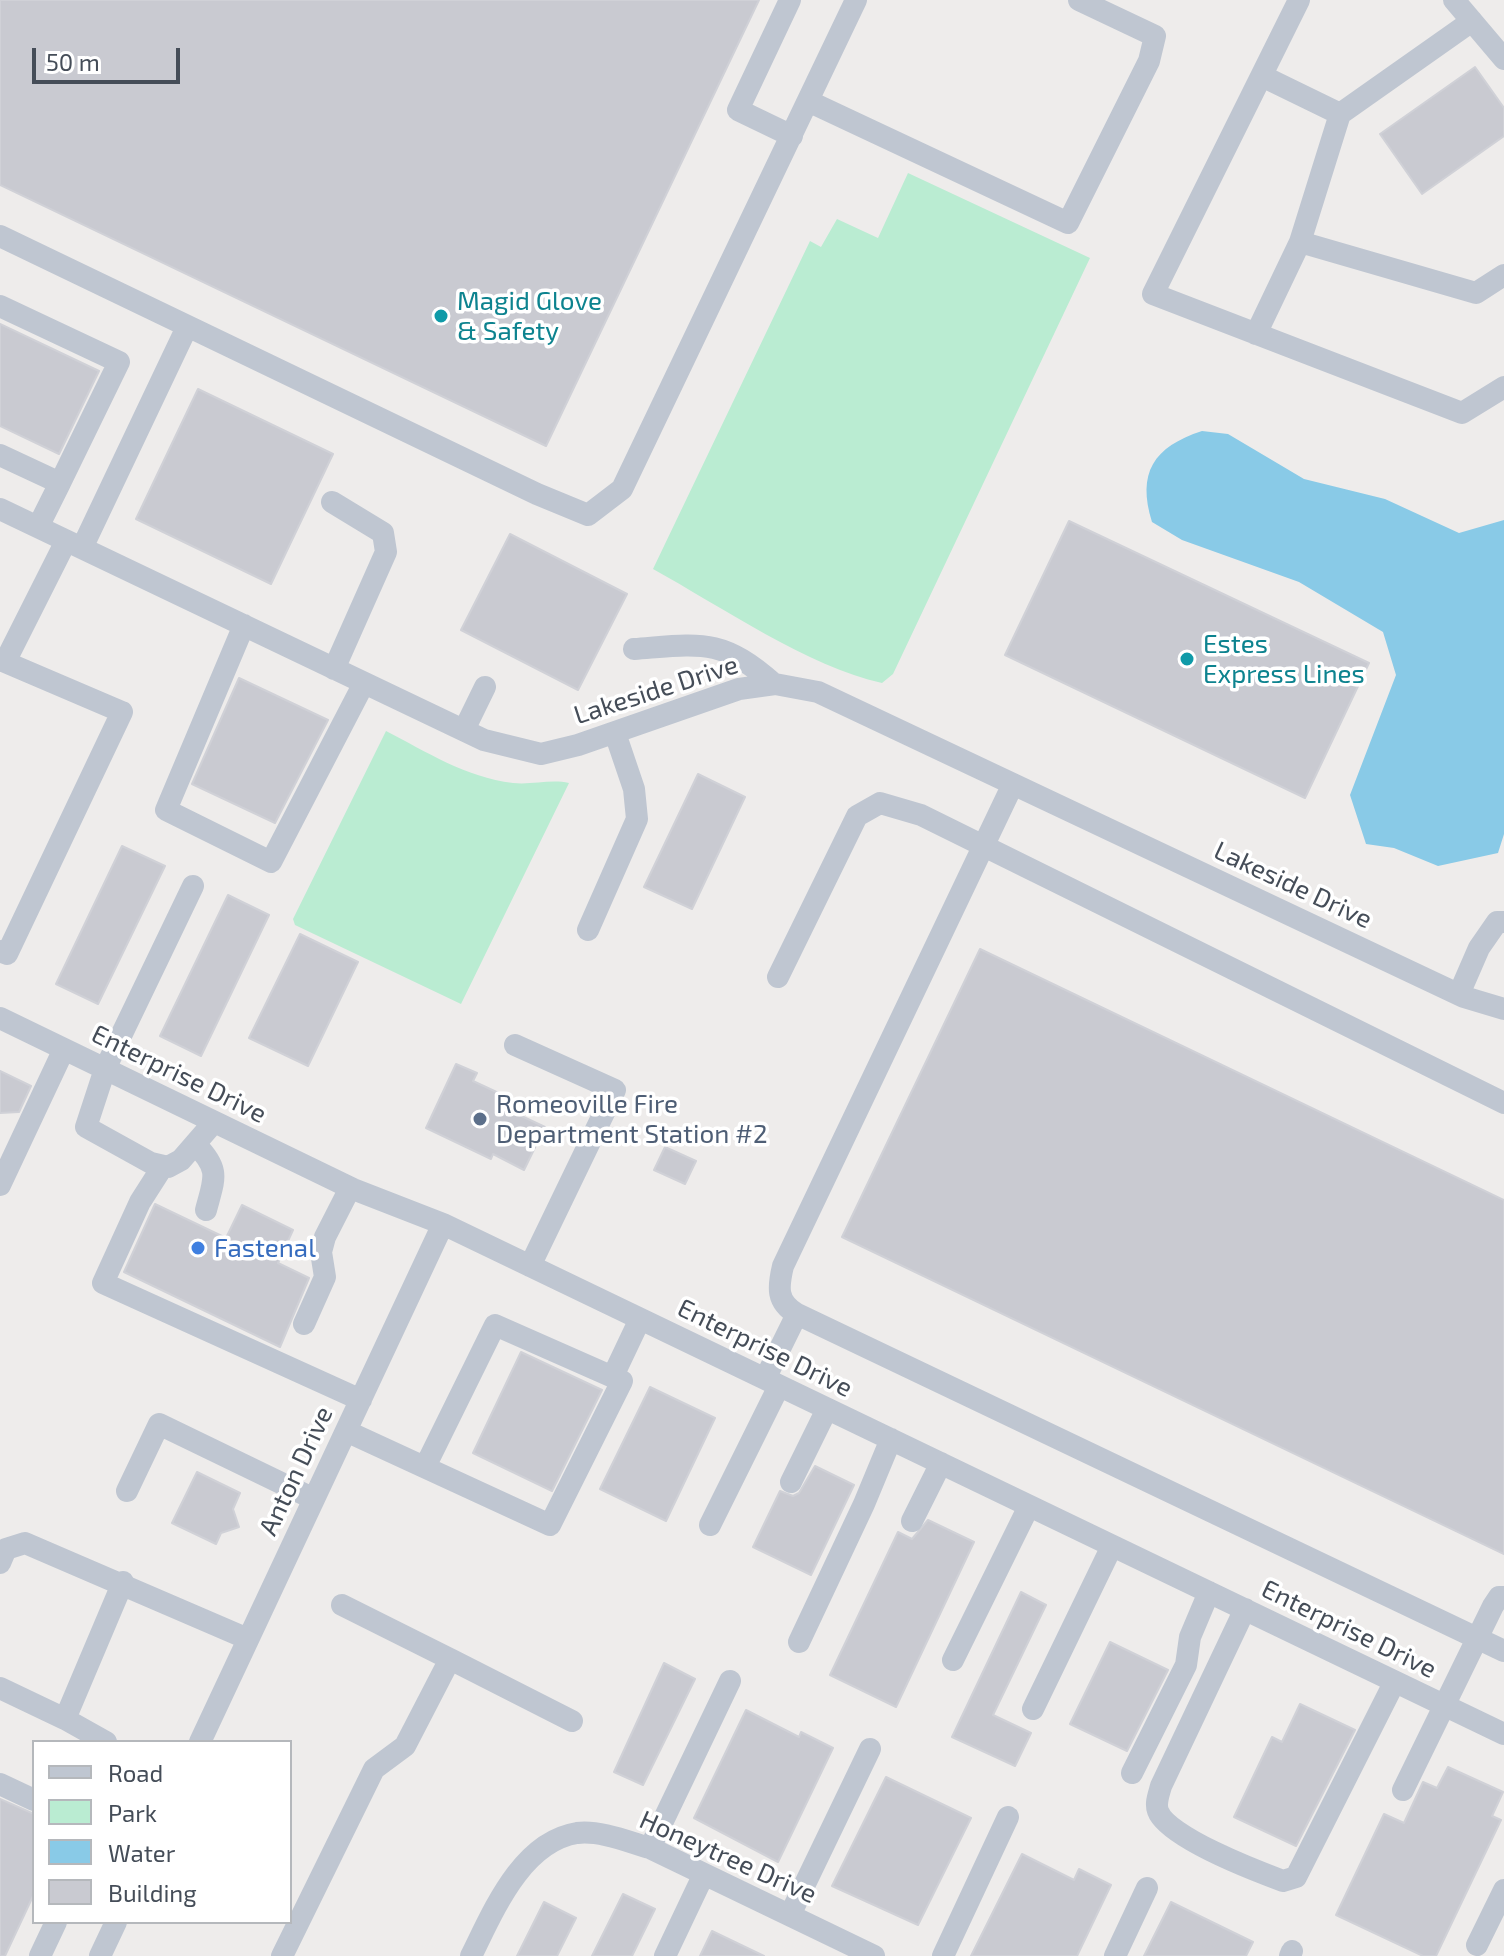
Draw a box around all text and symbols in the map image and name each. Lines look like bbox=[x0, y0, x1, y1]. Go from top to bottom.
scale bar bbox=[36, 32, 184, 82]
text: 50 m bbox=[46, 47, 100, 76]
place label: Magid Glove & Safety bbox=[457, 285, 602, 346]
marker: Magid Glove & Safety bbox=[432, 307, 450, 325]
place label: Estes Express Lines bbox=[1203, 628, 1365, 690]
street label: Lakeside Drive bbox=[570, 649, 742, 731]
marker: Estes Express Lines bbox=[1178, 650, 1196, 668]
street label: Lakeside Drive bbox=[1209, 835, 1377, 935]
street label: Enterprise Drive bbox=[87, 1018, 271, 1130]
place label: Romeoville Fire Department Station #2 bbox=[496, 1088, 768, 1150]
marker: Romeoville Fire Department Station #2 bbox=[471, 1110, 489, 1128]
place label: Fastenal bbox=[214, 1232, 316, 1264]
marker: Fastenal bbox=[189, 1239, 207, 1257]
street label: Enterprise Drive bbox=[673, 1292, 857, 1404]
street label: Anton Drive bbox=[253, 1402, 339, 1540]
street label: Enterprise Drive bbox=[1257, 1573, 1441, 1685]
legend bbox=[32, 1740, 292, 1924]
text: Road bbox=[108, 1758, 163, 1787]
text: Park bbox=[108, 1798, 157, 1827]
street label: Honeytree Drive bbox=[635, 1804, 821, 1910]
text: Water bbox=[108, 1838, 175, 1867]
text: Building bbox=[108, 1878, 197, 1907]

